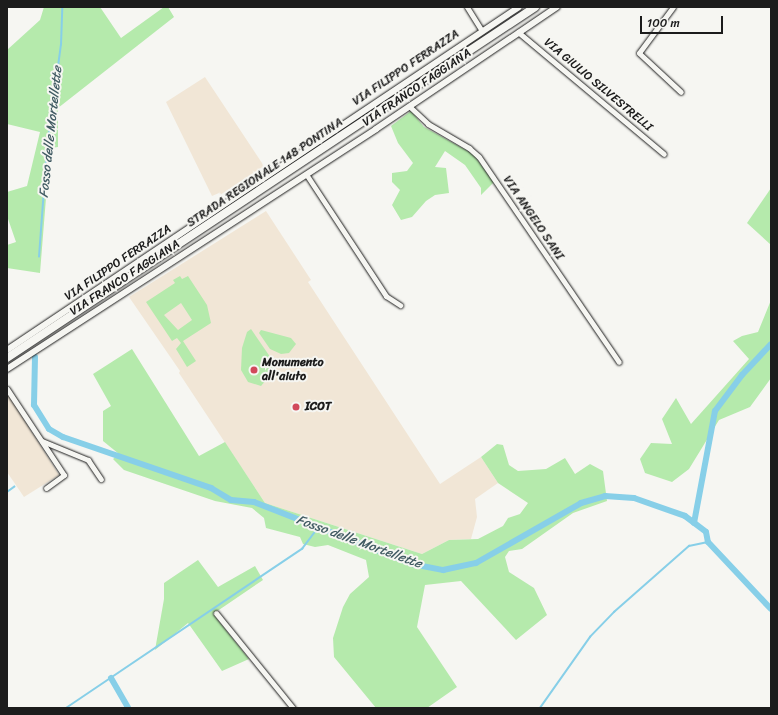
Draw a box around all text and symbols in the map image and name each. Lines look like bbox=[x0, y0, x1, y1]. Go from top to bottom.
scale bar bbox=[642, 8, 725, 34]
text: 100 m bbox=[647, 12, 680, 34]
street label: VIA FILIPPO FERRAZZA bbox=[350, 27, 462, 109]
street label: VIA GIULIO SILVESTRELLI bbox=[540, 35, 656, 135]
street label: VIA FRANCO FAGGIANA bbox=[360, 46, 474, 130]
water label: Fosso delle Mortellette bbox=[36, 65, 66, 199]
street label: STRADA REGIONALE 148 PONTINA bbox=[185, 116, 345, 230]
street label: VIA ANGELO SANI bbox=[500, 174, 566, 262]
street label: VIA FILIPPO FERRAZZA bbox=[62, 222, 174, 304]
street label: VIA FRANCO FAGGIANA bbox=[68, 237, 182, 319]
place label: Monumento all'aiuto bbox=[262, 356, 324, 384]
marker: Monumento all'aiuto bbox=[249, 365, 259, 375]
place label: ICOT bbox=[305, 400, 331, 414]
marker: ICOT bbox=[290, 401, 302, 413]
water label: Fosso delle Mortellette bbox=[294, 512, 424, 572]

